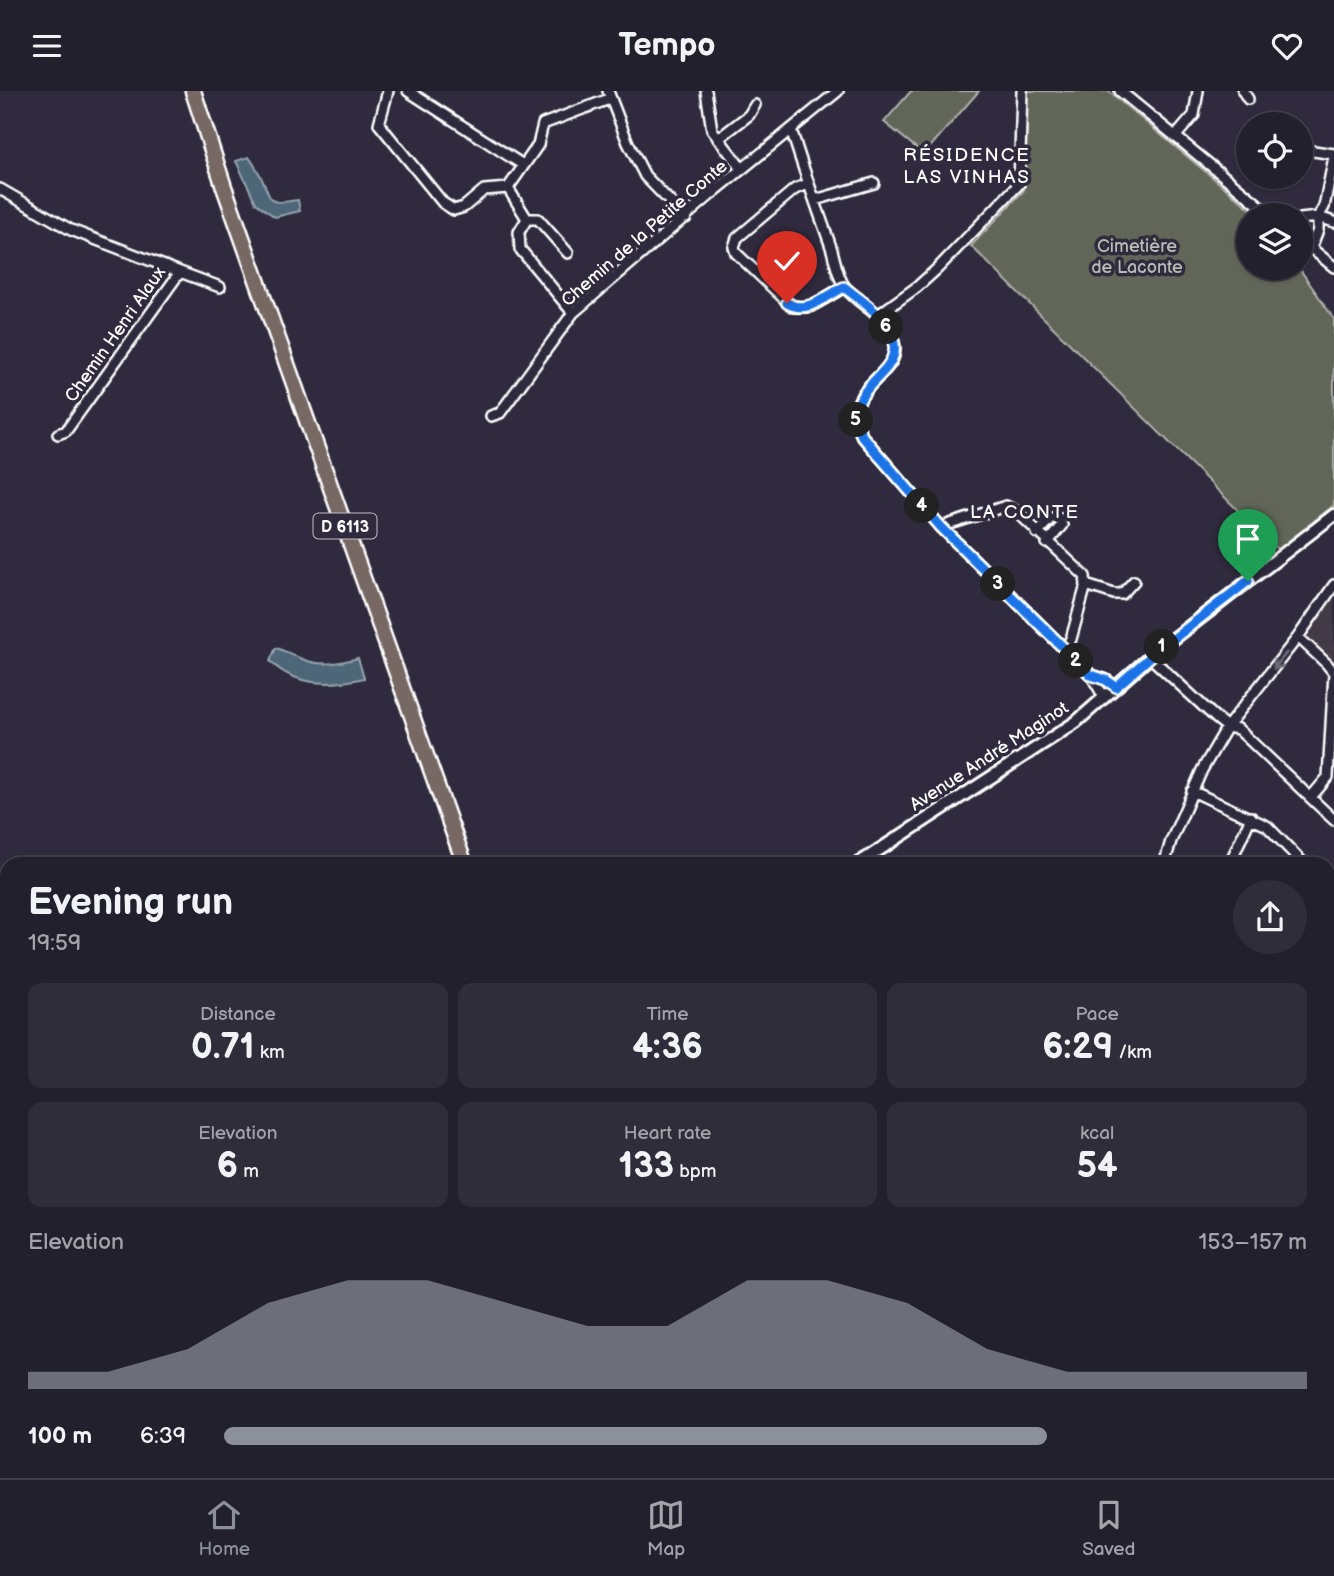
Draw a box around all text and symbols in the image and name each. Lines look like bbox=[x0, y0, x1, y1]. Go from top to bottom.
text: Tempo bbox=[619, 26, 716, 65]
icon: menu bbox=[28, 27, 66, 65]
icon: heart bbox=[1268, 27, 1306, 65]
map controls bbox=[1236, 112, 1313, 280]
button: locate bbox=[1236, 112, 1313, 189]
district label: RÉSIDENCE LAS VINHAS bbox=[903, 143, 1031, 189]
street label: Chemin de la Petite Conte bbox=[557, 155, 732, 311]
button: layers bbox=[1236, 203, 1313, 280]
pin bbox=[757, 231, 817, 303]
park label: Cimetière de Laconte bbox=[1091, 236, 1183, 278]
icon: check bbox=[768, 242, 806, 280]
street label: Chemin Henri Alaux bbox=[61, 262, 170, 406]
pin: 6 bbox=[868, 309, 903, 345]
text: 6 bbox=[880, 315, 891, 338]
pin: 5 bbox=[838, 403, 874, 437]
text: 5 bbox=[850, 408, 861, 431]
pin: 4 bbox=[904, 489, 940, 523]
text: 4 bbox=[916, 494, 927, 517]
district label: LA CONTE bbox=[970, 501, 1080, 524]
pin bbox=[1218, 509, 1278, 581]
road number: D 6113 bbox=[314, 513, 376, 539]
icon: arrive bbox=[1229, 520, 1267, 558]
pin: 3 bbox=[981, 567, 1016, 601]
text: 3 bbox=[992, 572, 1003, 595]
pin: 1 bbox=[1144, 629, 1180, 665]
text: 1 bbox=[1158, 635, 1166, 658]
pin: 2 bbox=[1058, 643, 1094, 679]
text: 2 bbox=[1070, 649, 1081, 672]
one-way arrow bbox=[1272, 651, 1287, 669]
street label: Avenue André Maginot bbox=[906, 697, 1073, 815]
text: Evening run bbox=[28, 880, 233, 925]
button: share bbox=[1233, 880, 1307, 954]
text: 19:59 bbox=[28, 929, 81, 957]
text: Distance bbox=[200, 1003, 276, 1026]
text: Time bbox=[646, 1003, 689, 1026]
text: Pace bbox=[1075, 1003, 1119, 1026]
text: 0.71 bbox=[191, 1026, 255, 1069]
text: 4:36 bbox=[632, 1026, 703, 1069]
text: 6:29 bbox=[1042, 1026, 1113, 1069]
text: km bbox=[255, 1041, 285, 1064]
text: /km bbox=[1113, 1041, 1152, 1064]
text: Elevation bbox=[198, 1122, 277, 1145]
text: Heart rate bbox=[624, 1122, 711, 1145]
text: kcal bbox=[1080, 1122, 1114, 1145]
text: 6 bbox=[217, 1145, 238, 1188]
text: 133 bbox=[618, 1145, 674, 1188]
text: 54 bbox=[1077, 1145, 1118, 1188]
text: m bbox=[238, 1160, 259, 1183]
text: bpm bbox=[674, 1160, 717, 1183]
text: Elevation bbox=[28, 1228, 124, 1256]
text: 153–157 m bbox=[1198, 1228, 1307, 1256]
text: 100 m bbox=[28, 1422, 92, 1450]
text: 6:39 bbox=[140, 1422, 186, 1450]
tab: Home bbox=[198, 1496, 250, 1561]
tab: Map bbox=[647, 1496, 685, 1561]
tab: Saved bbox=[1082, 1496, 1136, 1561]

